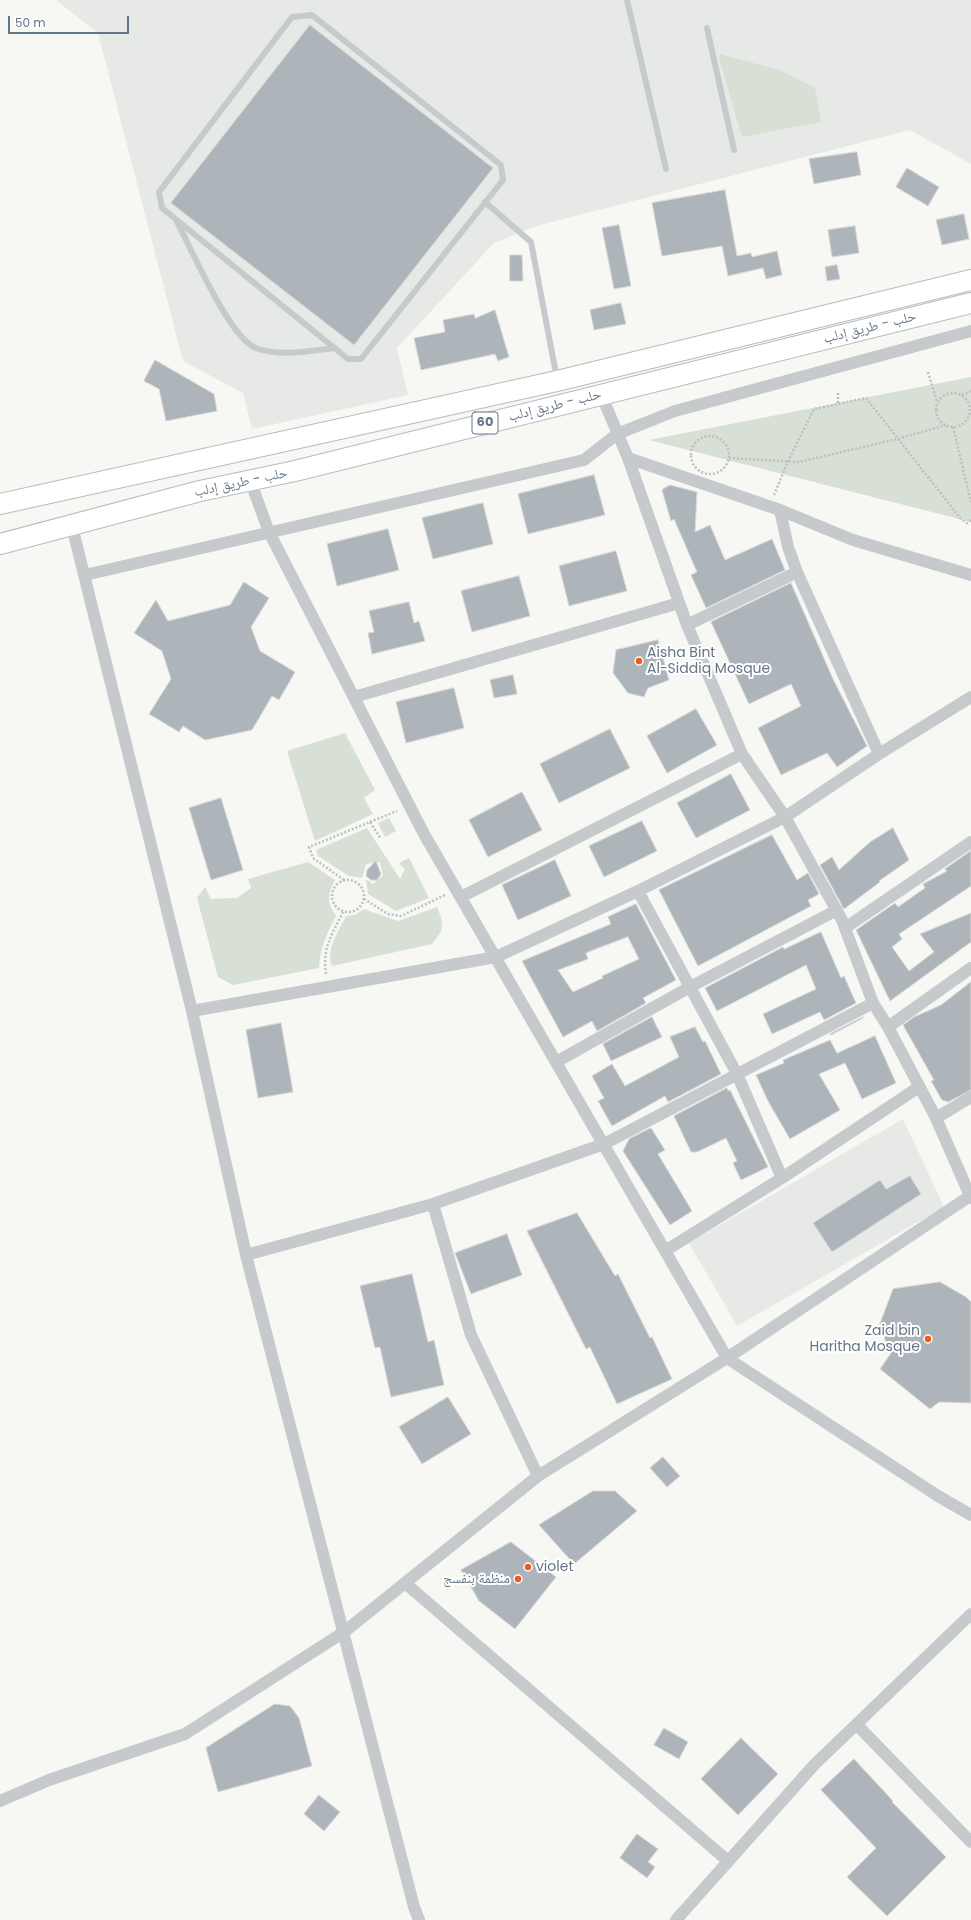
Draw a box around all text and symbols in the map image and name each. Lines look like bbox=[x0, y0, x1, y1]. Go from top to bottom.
scale bar bbox=[10, 8, 131, 34]
text: 50 m bbox=[15, 14, 46, 31]
street label: حلب - طريق إدلب bbox=[822, 308, 918, 348]
street label: حلب - طريق إدلب bbox=[507, 386, 603, 426]
road number: 60 bbox=[472, 412, 498, 434]
street label: حلب - طريق إدلب bbox=[193, 465, 289, 501]
place label: Aisha Bint Al-Siddiq Mosque bbox=[647, 645, 770, 678]
marker: Aisha Bint Al-Siddiq Mosque bbox=[634, 656, 644, 666]
place label: Zaid bin Haritha Mosque bbox=[809, 1323, 920, 1356]
marker: Zaid bin Haritha Mosque bbox=[923, 1334, 933, 1344]
place label: violet bbox=[536, 1559, 573, 1575]
marker: violet bbox=[523, 1562, 533, 1572]
place label: منظمة بنفسج bbox=[443, 1571, 510, 1587]
marker: منظمة بنفسج bbox=[513, 1574, 523, 1584]

